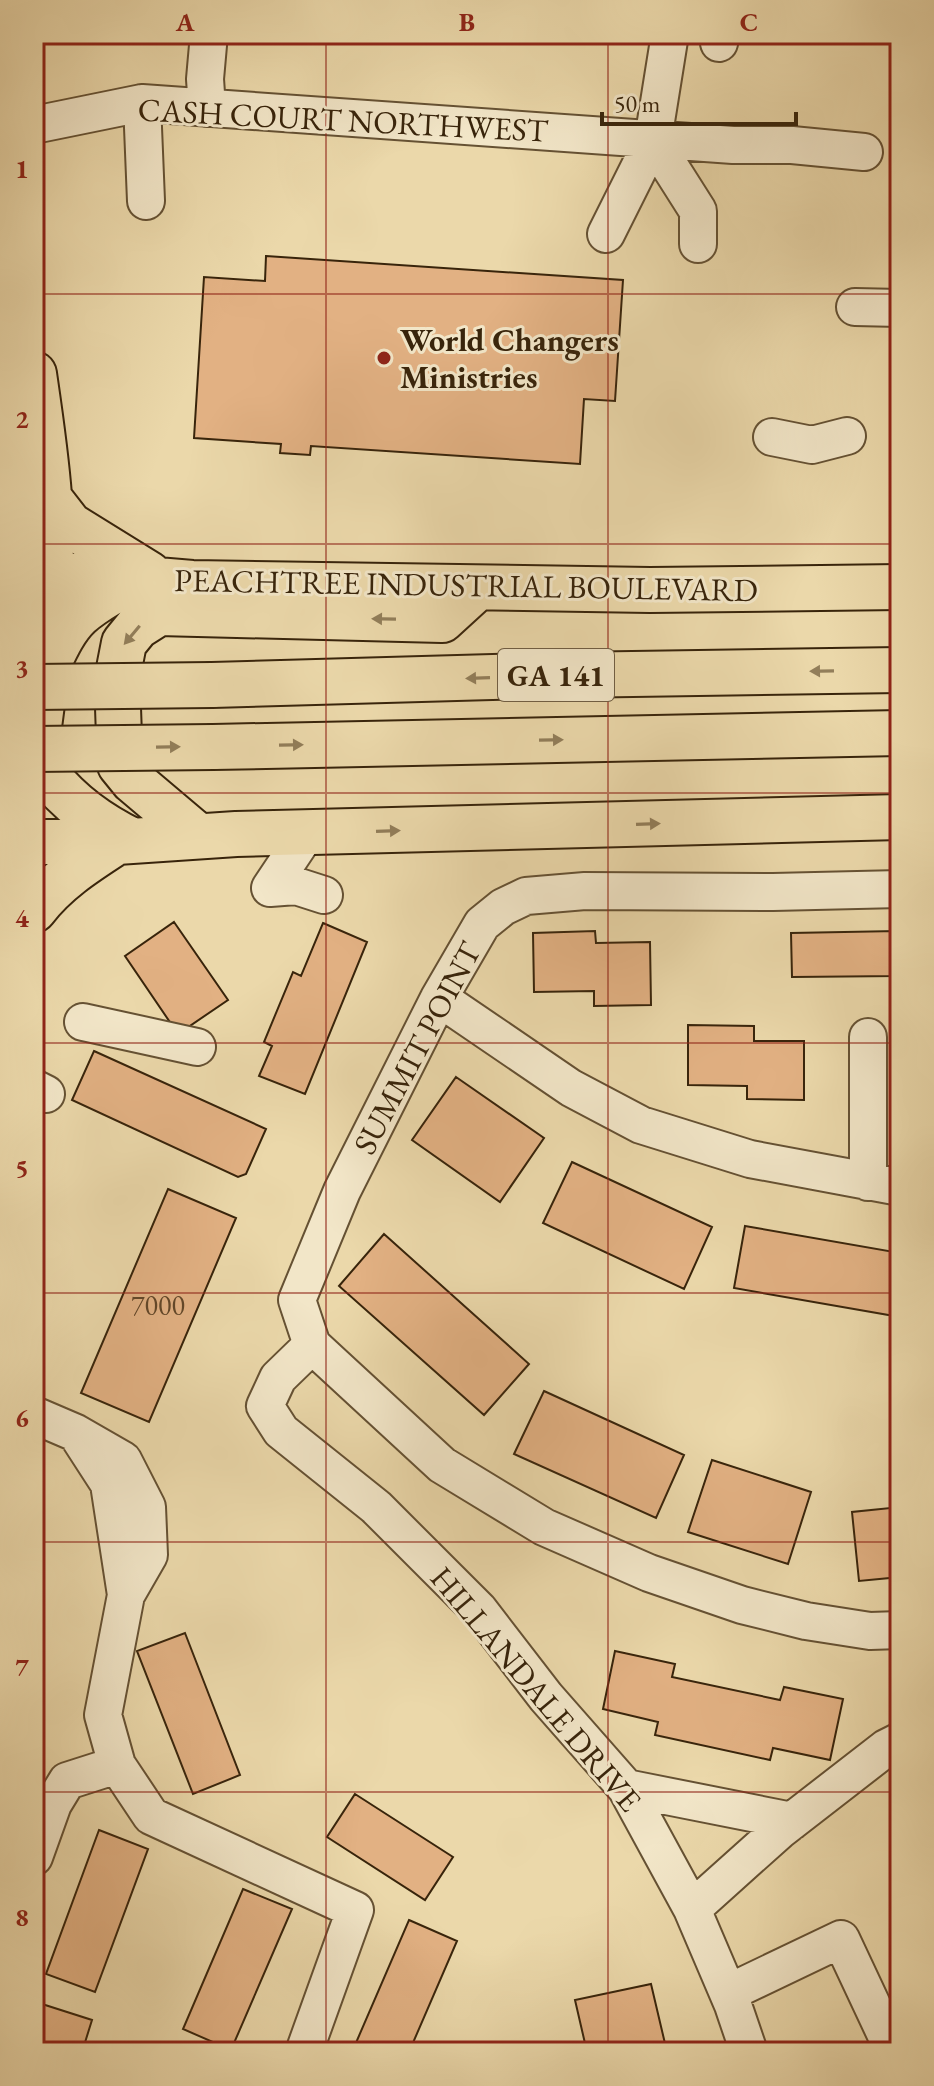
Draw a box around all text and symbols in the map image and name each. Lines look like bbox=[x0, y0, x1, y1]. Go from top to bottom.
text: A bbox=[175, 5, 195, 39]
text: B bbox=[459, 5, 475, 39]
text: C bbox=[740, 5, 758, 39]
scale bar bbox=[602, 76, 796, 126]
street label: CASH COURT NORTHWEST bbox=[137, 88, 550, 152]
text: 50 m bbox=[614, 88, 661, 119]
text: 1 bbox=[15, 152, 29, 186]
place label: World Changers Ministries bbox=[400, 319, 619, 398]
marker: World Changers Ministries bbox=[375, 349, 393, 367]
text: 2 bbox=[15, 402, 29, 436]
street label: PEACHTREE INDUSTRIAL BOULEVARD bbox=[174, 559, 758, 611]
one-way arrow bbox=[371, 612, 396, 625]
one-way arrow bbox=[124, 625, 141, 645]
road number: GA 141 bbox=[498, 649, 614, 701]
text: 3 bbox=[15, 651, 29, 685]
one-way arrow bbox=[809, 665, 834, 678]
one-way arrow bbox=[465, 671, 490, 684]
one-way arrow bbox=[539, 734, 564, 746]
one-way arrow bbox=[279, 739, 304, 751]
one-way arrow bbox=[156, 741, 181, 753]
one-way arrow bbox=[636, 817, 661, 830]
one-way arrow bbox=[376, 824, 401, 837]
text: 4 bbox=[15, 901, 29, 935]
street label: SUMMIT POINT bbox=[343, 934, 491, 1161]
text: 5 bbox=[15, 1151, 29, 1185]
house number: 7000 bbox=[131, 1287, 185, 1323]
text: 6 bbox=[15, 1401, 29, 1435]
street label: HILLANDALE DRIVE bbox=[421, 1558, 651, 1820]
text: 7 bbox=[15, 1650, 29, 1684]
text: 8 bbox=[15, 1900, 29, 1934]

